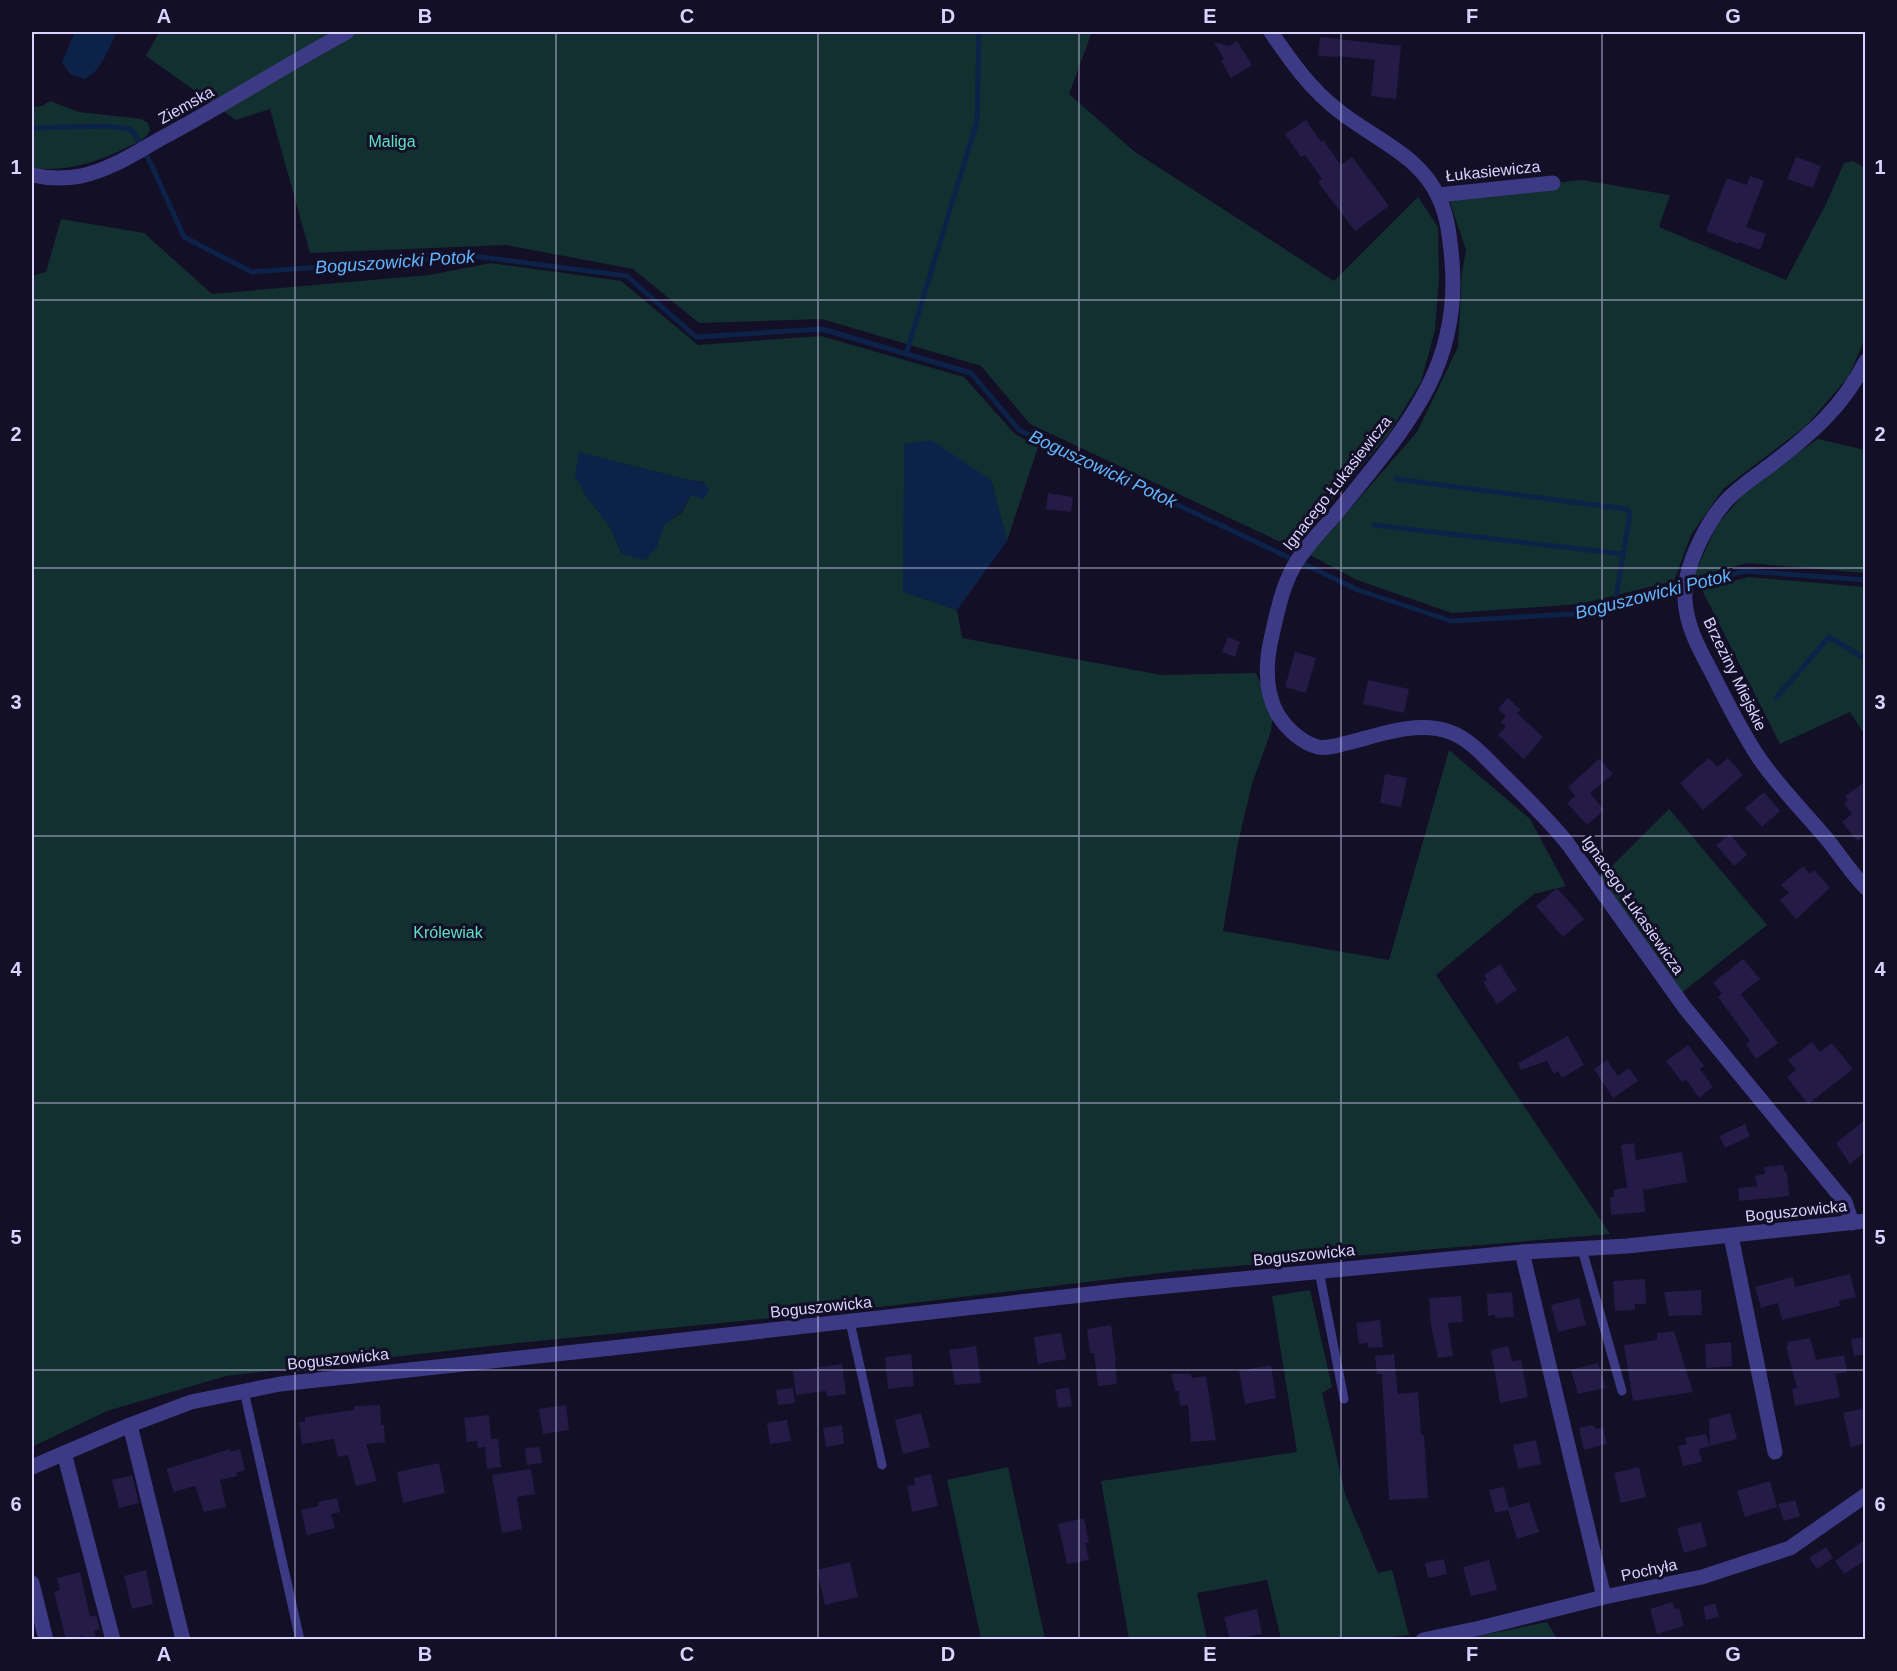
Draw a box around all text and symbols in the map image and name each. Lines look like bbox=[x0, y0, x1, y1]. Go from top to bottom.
text: A bbox=[157, 5, 171, 27]
text: B bbox=[418, 5, 432, 27]
text: C bbox=[680, 5, 694, 27]
text: D bbox=[941, 5, 955, 27]
text: E bbox=[1203, 5, 1217, 27]
text: F bbox=[1466, 5, 1478, 27]
text: G bbox=[1725, 5, 1741, 27]
street label: Ziemska bbox=[155, 83, 217, 127]
park label: Maliga bbox=[368, 133, 416, 150]
text: 1 bbox=[10, 156, 22, 178]
text: 1 bbox=[1874, 156, 1886, 178]
street label: Łukasiewicza bbox=[1445, 158, 1541, 184]
water label: Boguszowicki Potok bbox=[314, 246, 477, 278]
street label: Ignacego Łukasiewicza bbox=[1279, 413, 1395, 553]
text: 2 bbox=[10, 423, 22, 445]
text: 2 bbox=[1874, 423, 1886, 445]
water label: Boguszowicki Potok bbox=[1026, 426, 1181, 512]
water label: Boguszowicki Potok bbox=[1573, 565, 1734, 623]
street label: Brzeziny Miejskie bbox=[1700, 615, 1770, 733]
text: 3 bbox=[10, 691, 22, 713]
text: 3 bbox=[1874, 691, 1886, 713]
street label: Ignacego Łukasiewicza bbox=[1579, 832, 1687, 978]
park label: Królewiak bbox=[413, 924, 484, 941]
text: 4 bbox=[10, 958, 22, 980]
text: 4 bbox=[1874, 958, 1886, 980]
street label: Boguszowicka bbox=[1744, 1197, 1848, 1225]
text: 5 bbox=[10, 1226, 22, 1248]
text: 5 bbox=[1874, 1226, 1886, 1248]
street label: Boguszowicka bbox=[1252, 1241, 1356, 1269]
street label: Boguszowicka bbox=[769, 1293, 873, 1321]
street label: Boguszowicka bbox=[286, 1345, 390, 1373]
text: 6 bbox=[10, 1493, 22, 1515]
text: 6 bbox=[1874, 1493, 1886, 1515]
street label: Pochyła bbox=[1619, 1556, 1679, 1584]
text: A bbox=[157, 1643, 171, 1665]
text: B bbox=[418, 1643, 432, 1665]
text: C bbox=[680, 1643, 694, 1665]
text: D bbox=[941, 1643, 955, 1665]
text: E bbox=[1203, 1643, 1217, 1665]
text: F bbox=[1466, 1643, 1478, 1665]
text: G bbox=[1725, 1643, 1741, 1665]

